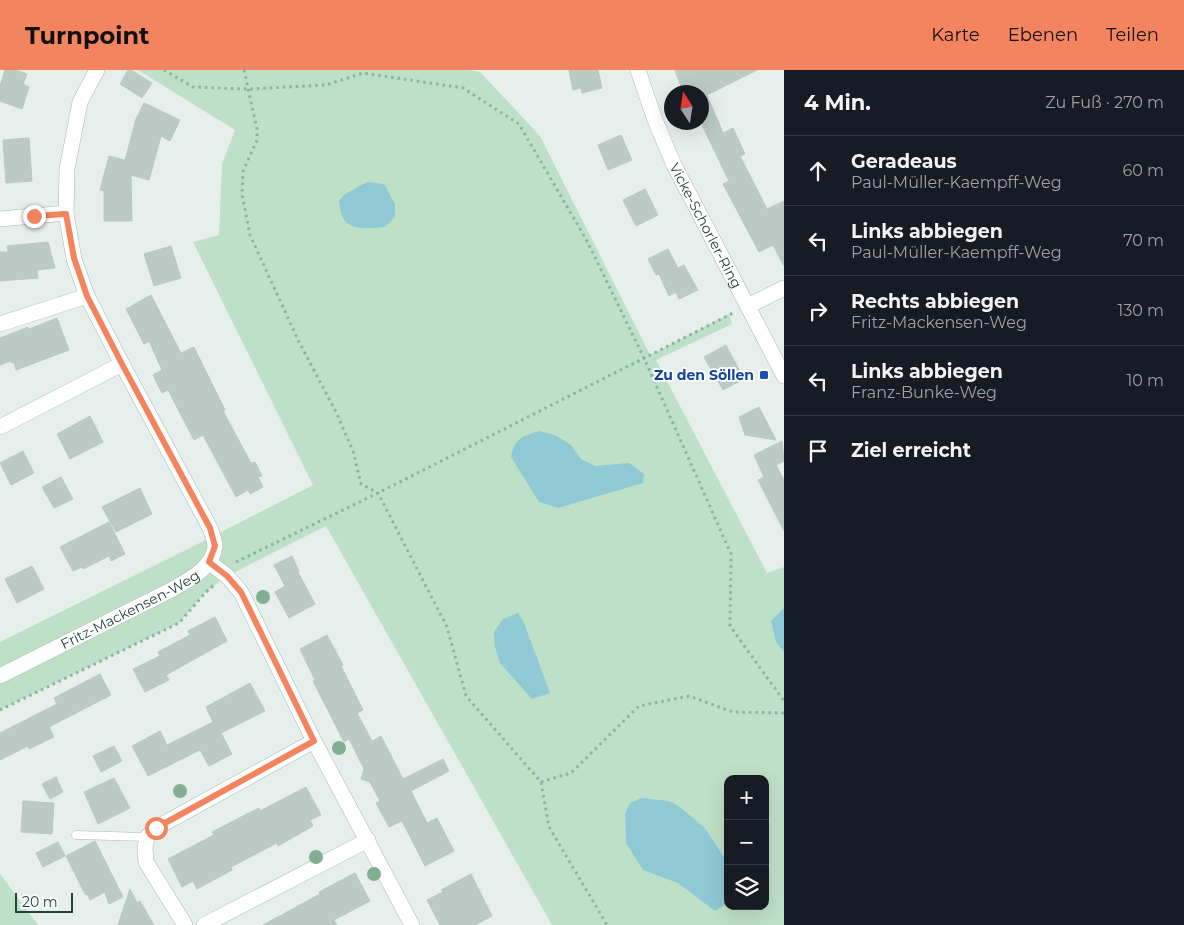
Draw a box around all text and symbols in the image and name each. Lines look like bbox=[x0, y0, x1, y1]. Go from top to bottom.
text: Turnpoint bbox=[25, 21, 149, 50]
text: Karte bbox=[931, 24, 980, 46]
text: Ebenen bbox=[1008, 24, 1078, 46]
text: Teilen bbox=[1106, 24, 1159, 46]
north arrow bbox=[664, 85, 709, 130]
text: 4 Min. bbox=[804, 90, 871, 115]
text: Zu Fuß · 270 m bbox=[1045, 93, 1164, 112]
text: Geradeaus bbox=[851, 150, 957, 173]
icon: ahead bbox=[804, 157, 832, 185]
street label: Vicke-Schorler-Ring bbox=[665, 160, 746, 291]
text: 60 m bbox=[1122, 161, 1164, 180]
text: Paul-Müller-Kaempff-Weg bbox=[851, 173, 1062, 192]
route end bbox=[23, 205, 46, 228]
text: Links abbiegen bbox=[851, 220, 1003, 243]
icon: left bbox=[804, 227, 832, 255]
text: 70 m bbox=[1123, 231, 1164, 250]
text: Paul-Müller-Kaempff-Weg bbox=[851, 243, 1062, 262]
text: Rechts abbiegen bbox=[851, 290, 1019, 313]
icon: right bbox=[804, 297, 832, 325]
text: 130 m bbox=[1117, 301, 1164, 320]
text: Fritz-Mackensen-Weg bbox=[851, 313, 1027, 332]
text: Links abbiegen bbox=[851, 360, 1003, 383]
place label: Zu den Söllen bbox=[654, 366, 754, 384]
icon: left bbox=[804, 367, 832, 395]
marker: Zu den Söllen bbox=[758, 369, 770, 381]
text: 10 m bbox=[1126, 371, 1164, 390]
text: Franz-Bunke-Weg bbox=[851, 383, 997, 402]
icon: arrive bbox=[804, 437, 832, 465]
text: Ziel erreicht bbox=[851, 439, 971, 462]
street label: Fritz-Mackensen-Weg bbox=[58, 566, 203, 653]
map controls bbox=[724, 775, 769, 910]
button: + bbox=[724, 775, 769, 820]
route start bbox=[145, 817, 168, 840]
button: − bbox=[724, 820, 769, 865]
button: layers bbox=[724, 865, 769, 910]
scale bar bbox=[15, 890, 72, 913]
text: 20 m bbox=[22, 893, 58, 911]

